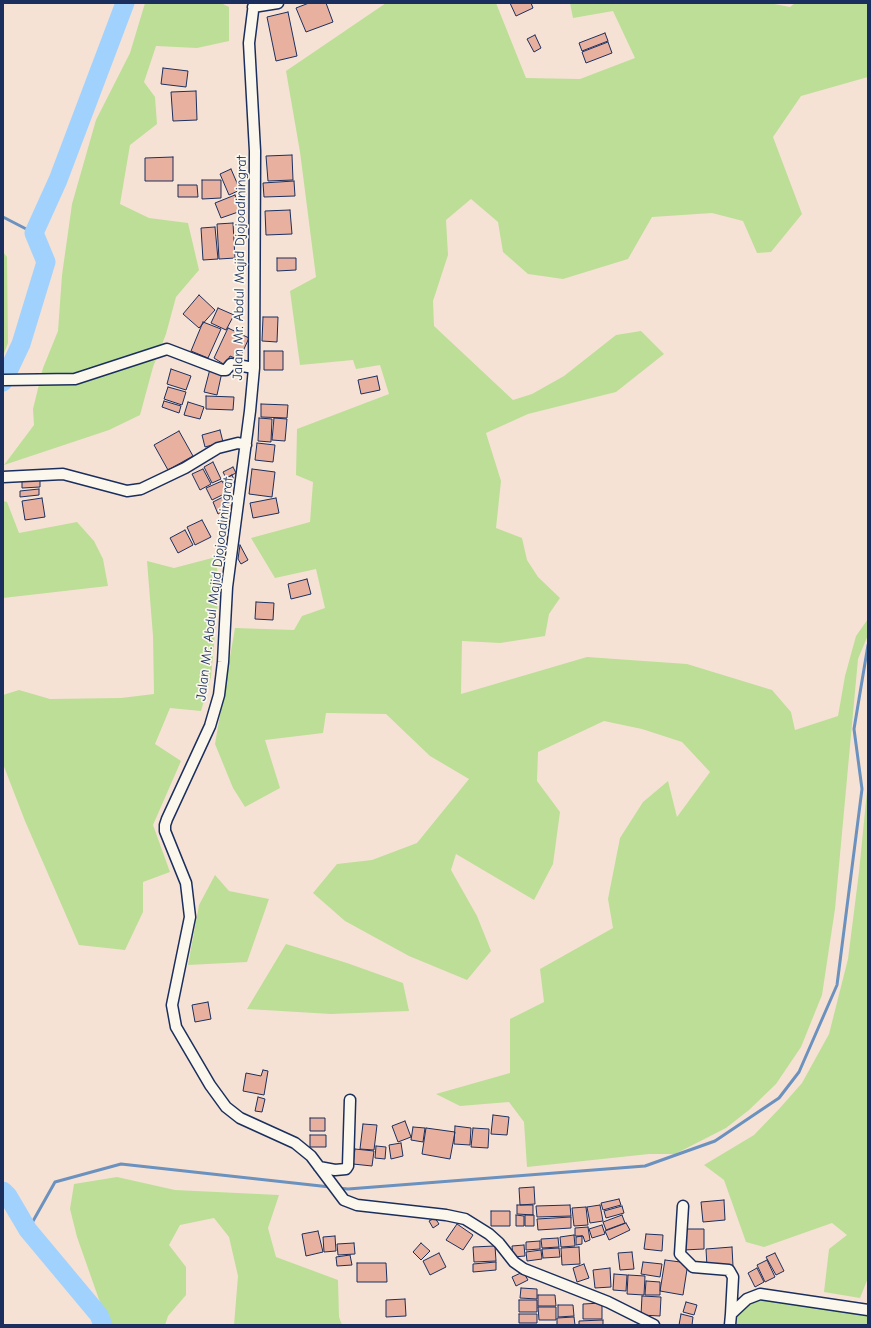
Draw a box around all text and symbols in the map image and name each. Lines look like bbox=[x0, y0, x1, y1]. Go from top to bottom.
street label: Jalan Mr. Abdul Majid Djojoadiningrat bbox=[230, 155, 250, 381]
street label: Jalan Mr. Abdul Majid Djojoadiningrat bbox=[193, 476, 237, 702]

